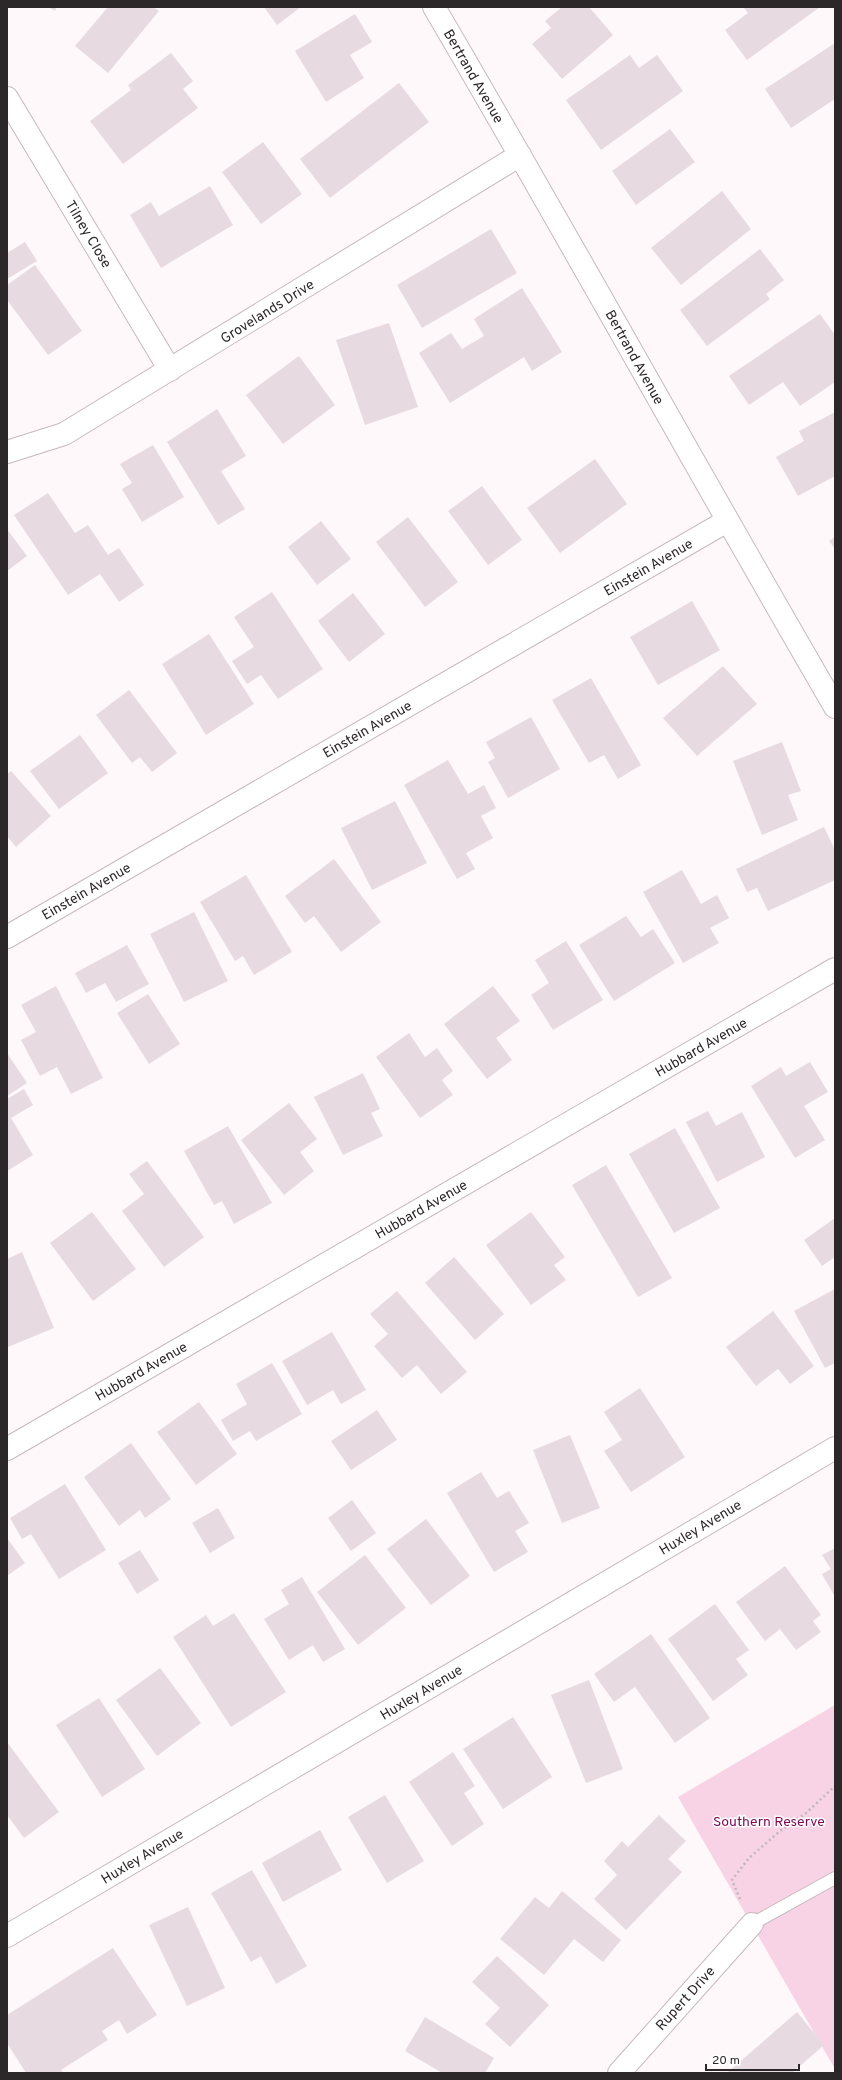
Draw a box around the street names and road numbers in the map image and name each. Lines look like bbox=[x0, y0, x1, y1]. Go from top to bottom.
street label: Bertrand Avenue bbox=[439, 27, 506, 127]
street label: Tilney Close bbox=[61, 198, 115, 272]
street label: Grovelands Drive bbox=[218, 277, 318, 348]
street label: Bertrand Avenue bbox=[601, 307, 667, 408]
street label: Einstein Avenue bbox=[601, 536, 696, 601]
street label: Einstein Avenue bbox=[320, 698, 415, 763]
street label: Einstein Avenue bbox=[39, 860, 134, 925]
street label: Hubbard Avenue bbox=[653, 1015, 751, 1082]
street label: Hubbard Avenue bbox=[373, 1177, 471, 1244]
street label: Hubbard Avenue bbox=[93, 1339, 191, 1406]
street label: Huxley Avenue bbox=[657, 1497, 745, 1559]
street label: Huxley Avenue bbox=[378, 1662, 466, 1724]
street label: Huxley Avenue bbox=[99, 1826, 187, 1888]
street label: Rupert Drive bbox=[653, 1963, 719, 2035]

